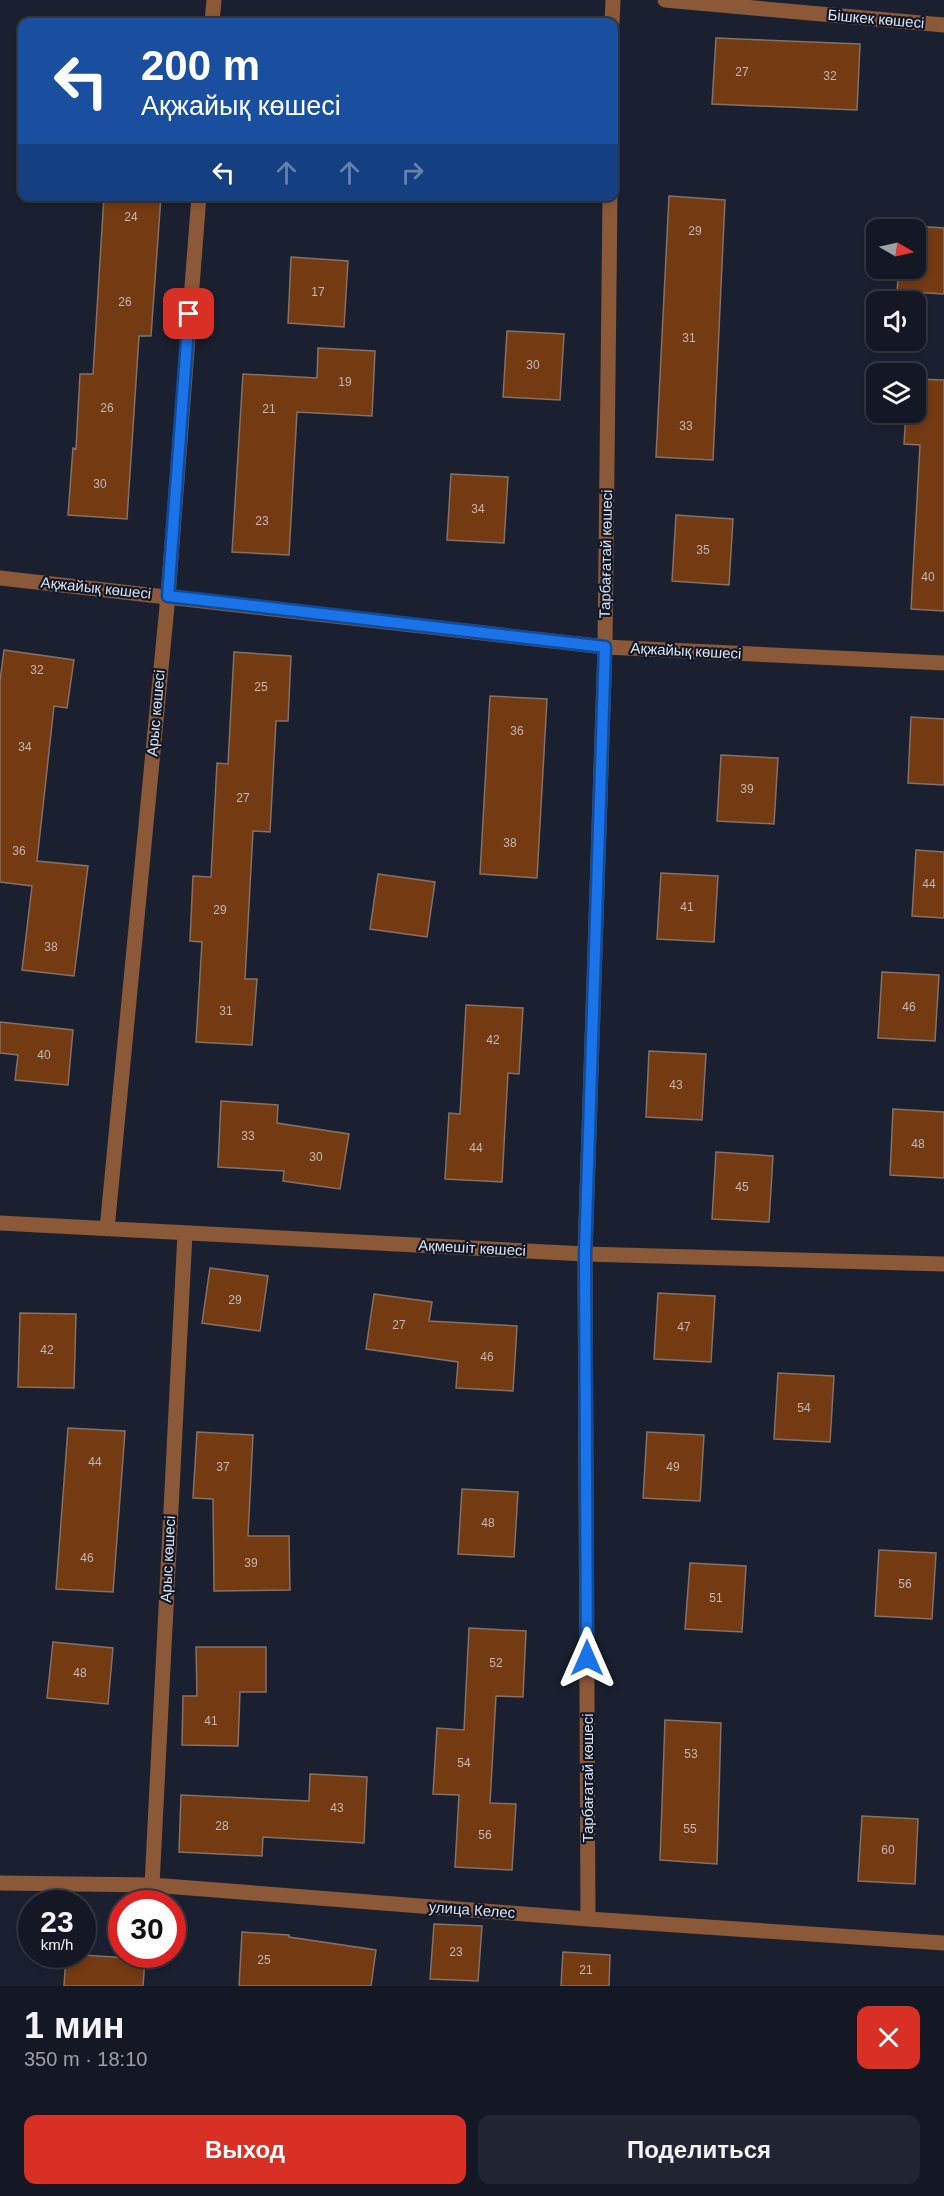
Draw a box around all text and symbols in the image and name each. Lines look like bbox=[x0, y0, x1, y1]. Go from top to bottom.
street label: Бішкек көшесі bbox=[827, 6, 925, 31]
icon: left bbox=[42, 42, 120, 120]
text: 200 m bbox=[141, 42, 260, 89]
house number: 27 bbox=[735, 65, 749, 79]
house number: 32 bbox=[823, 69, 837, 83]
text: Ақжайық көшесі bbox=[141, 91, 341, 121]
icon: left bbox=[207, 156, 240, 189]
icon: ahead bbox=[270, 156, 303, 189]
icon: ahead bbox=[333, 156, 366, 189]
icon: right bbox=[396, 156, 429, 189]
house number: 24 bbox=[124, 210, 138, 224]
north arrow bbox=[866, 219, 926, 279]
map controls bbox=[866, 219, 926, 423]
house number: 29 bbox=[688, 224, 702, 238]
house number: 17 bbox=[311, 285, 325, 299]
pin bbox=[163, 288, 214, 339]
button: sound bbox=[866, 291, 926, 351]
house number: 26 bbox=[118, 295, 132, 309]
icon: arrive bbox=[172, 297, 205, 330]
house number: 31 bbox=[682, 331, 696, 345]
house number: 30 bbox=[526, 358, 540, 372]
button: layers bbox=[866, 363, 926, 423]
house number: 19 bbox=[338, 375, 352, 389]
house number: 26 bbox=[100, 401, 114, 415]
house number: 21 bbox=[262, 402, 276, 416]
house number: 33 bbox=[679, 419, 693, 433]
house number: 30 bbox=[93, 477, 107, 491]
street label: Тарбағатай көшесі bbox=[596, 489, 615, 619]
house number: 34 bbox=[471, 502, 485, 516]
house number: 23 bbox=[255, 514, 269, 528]
house number: 35 bbox=[696, 543, 710, 557]
house number: 40 bbox=[921, 570, 935, 584]
street label: Ақжайық көшесі bbox=[40, 573, 152, 602]
street label: Ақжайық көшесі bbox=[630, 639, 742, 662]
house number: 32 bbox=[30, 663, 44, 677]
street label: Арыс көшесі bbox=[143, 669, 168, 757]
house number: 25 bbox=[254, 680, 268, 694]
house number: 36 bbox=[510, 724, 524, 738]
house number: 34 bbox=[18, 740, 32, 754]
house number: 39 bbox=[740, 782, 754, 796]
house number: 27 bbox=[236, 791, 250, 805]
house number: 38 bbox=[503, 836, 517, 850]
house number: 36 bbox=[12, 844, 26, 858]
house number: 44 bbox=[922, 877, 936, 891]
house number: 41 bbox=[680, 900, 694, 914]
house number: 29 bbox=[213, 903, 227, 917]
house number: 38 bbox=[44, 940, 58, 954]
house number: 46 bbox=[902, 1000, 916, 1014]
house number: 31 bbox=[219, 1004, 233, 1018]
house number: 42 bbox=[486, 1033, 500, 1047]
house number: 40 bbox=[37, 1048, 51, 1062]
house number: 43 bbox=[669, 1078, 683, 1092]
house number: 33 bbox=[241, 1129, 255, 1143]
house number: 48 bbox=[911, 1137, 925, 1151]
house number: 44 bbox=[469, 1141, 483, 1155]
house number: 30 bbox=[309, 1150, 323, 1164]
house number: 45 bbox=[735, 1180, 749, 1194]
street label: Ақмешіт көшесі bbox=[418, 1236, 526, 1259]
house number: 29 bbox=[228, 1293, 242, 1307]
house number: 27 bbox=[392, 1318, 406, 1332]
house number: 47 bbox=[677, 1320, 691, 1334]
house number: 42 bbox=[40, 1343, 54, 1357]
house number: 46 bbox=[480, 1350, 494, 1364]
house number: 54 bbox=[797, 1401, 811, 1415]
house number: 44 bbox=[88, 1455, 102, 1469]
house number: 37 bbox=[216, 1460, 230, 1474]
house number: 49 bbox=[666, 1460, 680, 1474]
street label: Арыс көшесі bbox=[157, 1515, 178, 1603]
house number: 48 bbox=[481, 1516, 495, 1530]
house number: 46 bbox=[80, 1551, 94, 1565]
house number: 39 bbox=[244, 1556, 258, 1570]
house number: 56 bbox=[898, 1577, 912, 1591]
house number: 51 bbox=[709, 1591, 723, 1605]
position arrow bbox=[555, 1626, 619, 1690]
house number: 52 bbox=[489, 1656, 503, 1670]
house number: 48 bbox=[73, 1666, 87, 1680]
house number: 41 bbox=[204, 1714, 218, 1728]
street label: Тарбағатай көшесі bbox=[579, 1714, 596, 1842]
house number: 53 bbox=[684, 1747, 698, 1761]
house number: 54 bbox=[457, 1756, 471, 1770]
house number: 43 bbox=[330, 1801, 344, 1815]
house number: 28 bbox=[215, 1819, 229, 1833]
house number: 55 bbox=[683, 1822, 697, 1836]
house number: 56 bbox=[478, 1828, 492, 1842]
house number: 60 bbox=[881, 1843, 895, 1857]
speed limit sign: 30 bbox=[108, 1890, 186, 1968]
street label: улица Келеc bbox=[428, 1898, 516, 1921]
text: 23 bbox=[40, 1905, 74, 1938]
text: km/h bbox=[41, 1936, 73, 1953]
house number: 23 bbox=[449, 1945, 463, 1959]
house number: 25 bbox=[257, 1953, 271, 1967]
house number: 21 bbox=[579, 1963, 593, 1977]
text: 1 мин bbox=[24, 2005, 125, 2046]
button: close bbox=[857, 2006, 920, 2069]
text: 350 m · 18:10 bbox=[24, 2048, 147, 2070]
button: Выход bbox=[24, 2115, 466, 2184]
button: Поделиться bbox=[478, 2115, 920, 2184]

